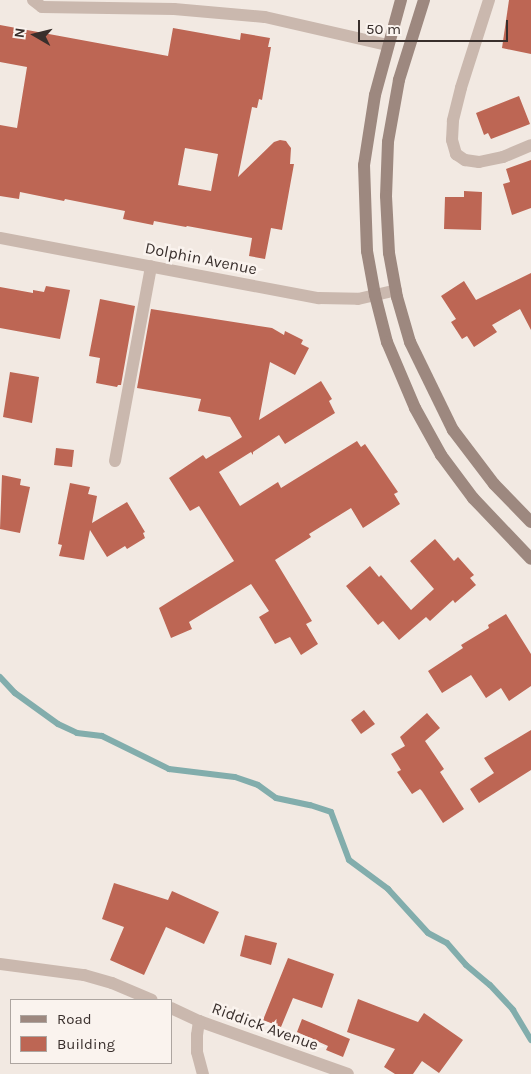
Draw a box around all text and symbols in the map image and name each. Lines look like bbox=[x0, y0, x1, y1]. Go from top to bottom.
north arrow bbox=[10, 10, 60, 60]
scale bar bbox=[361, 10, 511, 42]
text: 50 m bbox=[366, 20, 401, 38]
text: N bbox=[11, 27, 29, 39]
street label: Dolphin Avenue bbox=[143, 239, 259, 279]
legend bbox=[10, 999, 172, 1064]
street label: Riddick Avenue bbox=[209, 999, 321, 1055]
text: Road bbox=[57, 1010, 92, 1028]
text: Building bbox=[57, 1035, 115, 1053]

